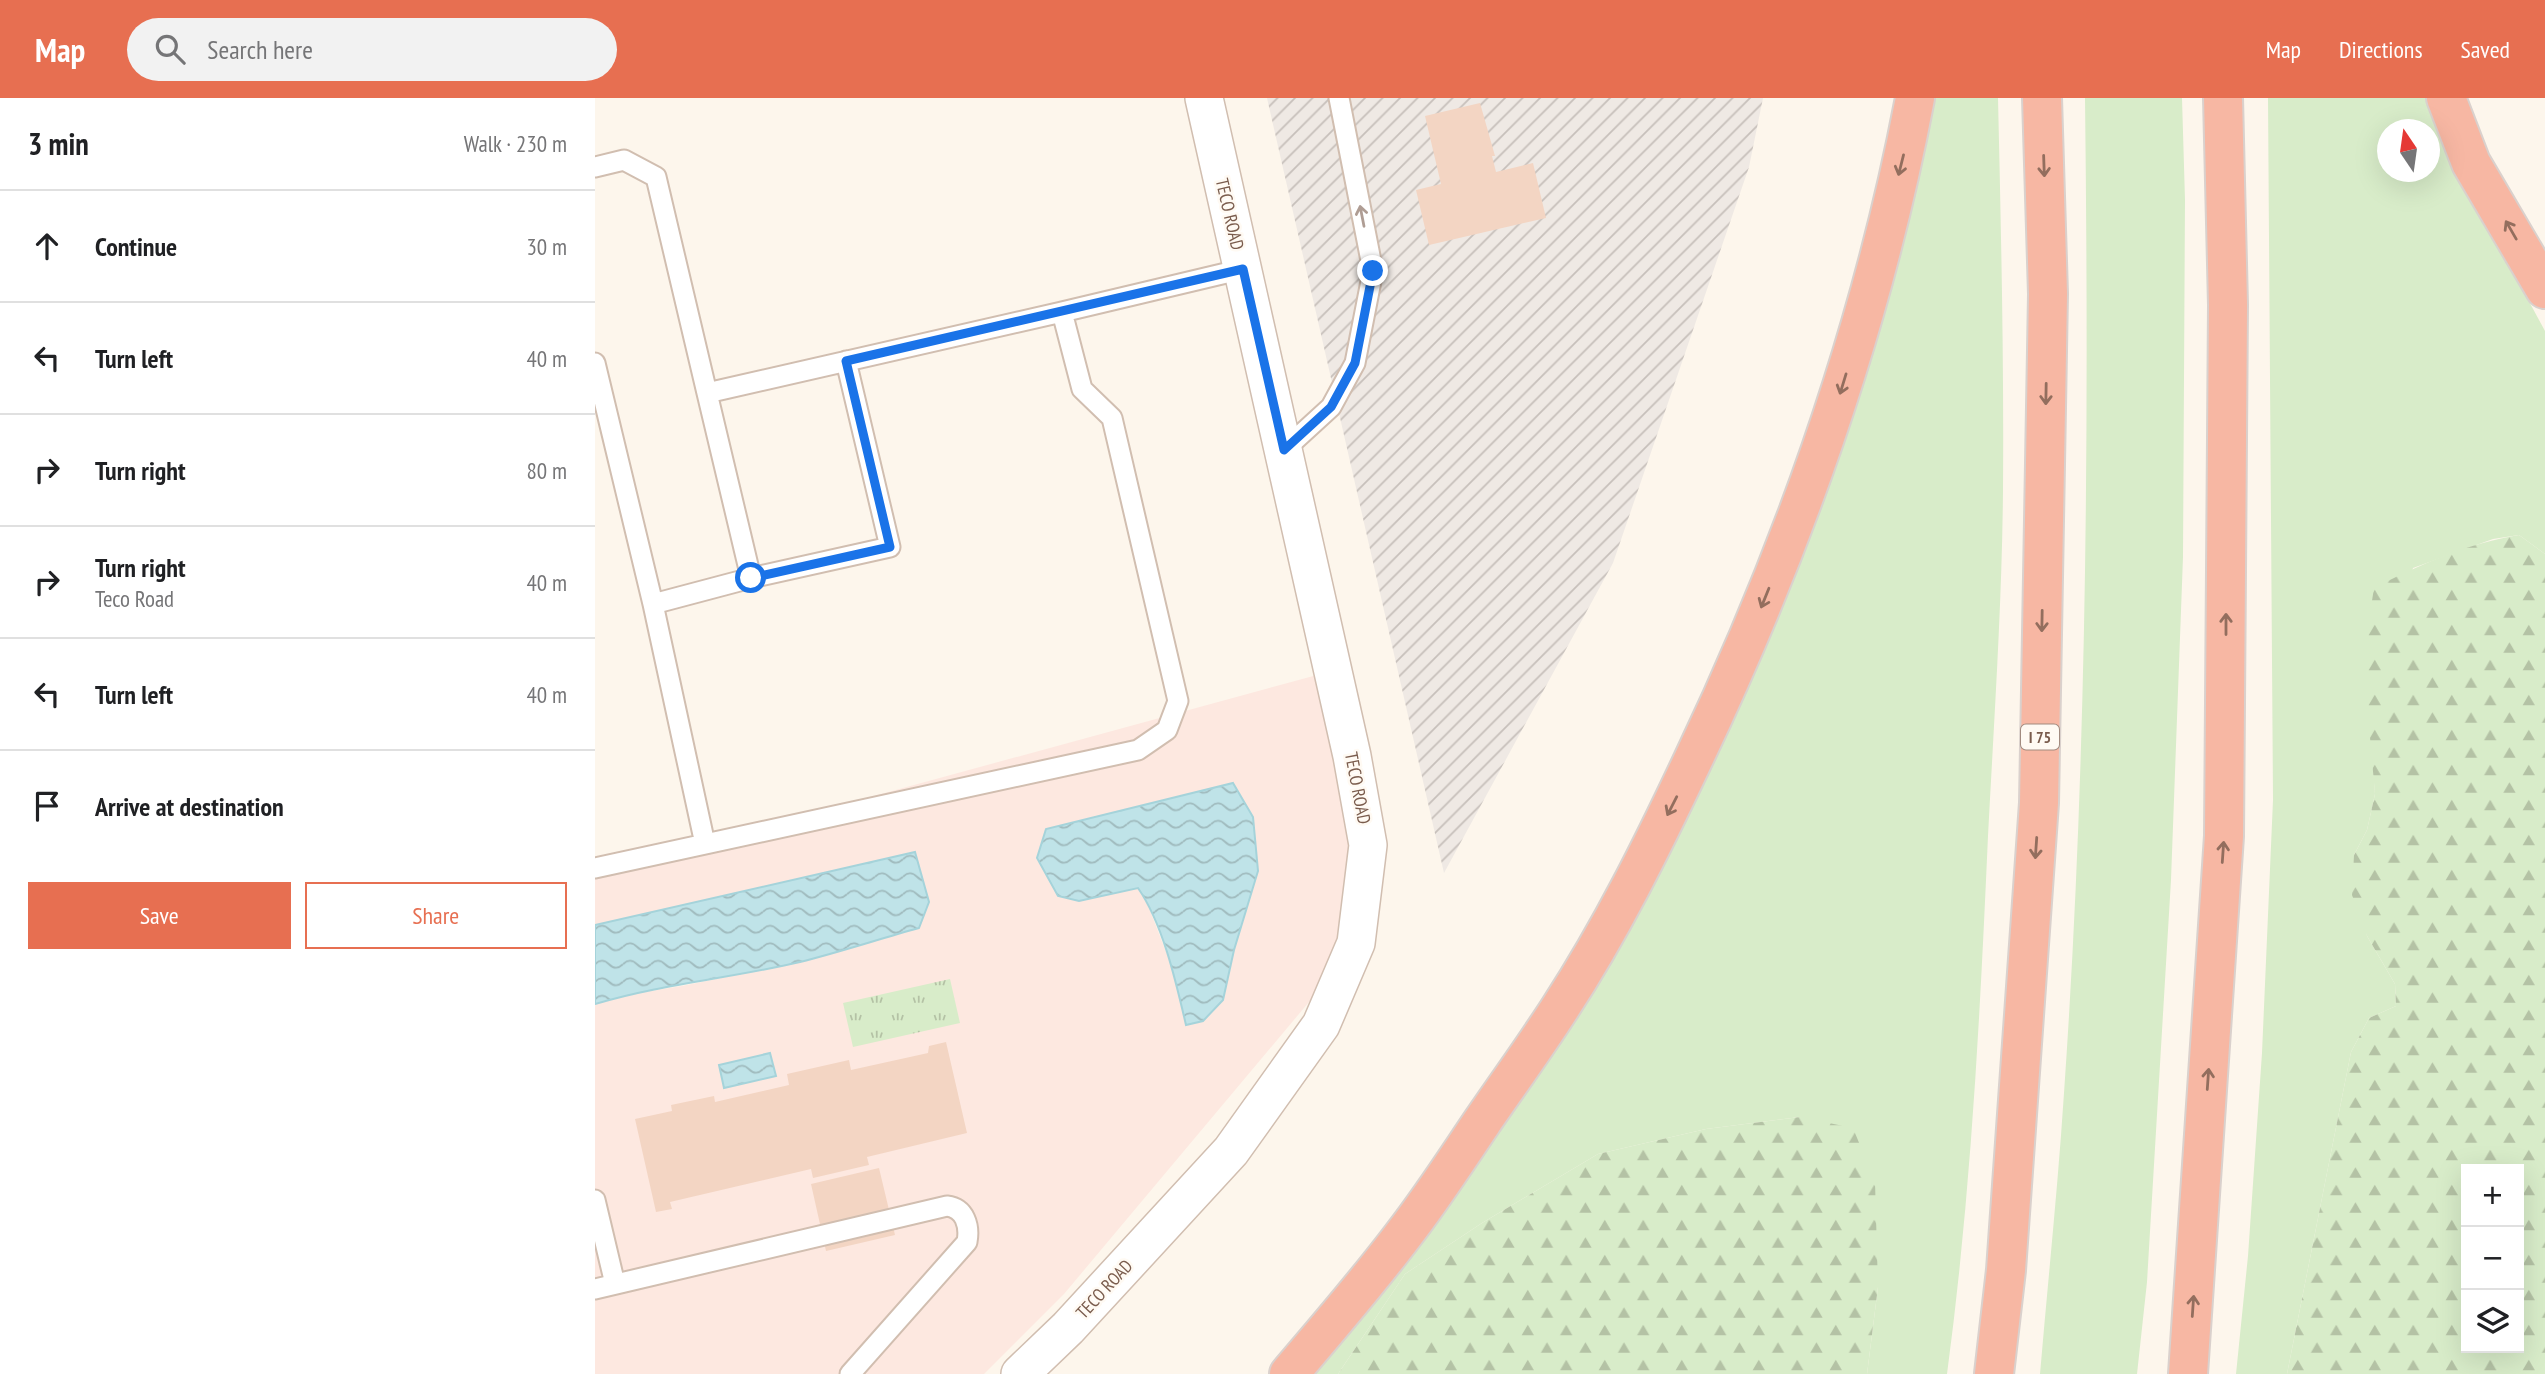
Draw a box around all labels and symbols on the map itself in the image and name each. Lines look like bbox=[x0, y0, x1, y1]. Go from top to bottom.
north arrow bbox=[2377, 119, 2440, 182]
one-way arrow bbox=[1894, 153, 1907, 176]
one-way arrow bbox=[2037, 154, 2051, 177]
street label: TECO ROAD bbox=[1211, 176, 1249, 252]
one-way arrow bbox=[1355, 205, 1368, 228]
one-way arrow bbox=[2503, 221, 2517, 241]
route end bbox=[1357, 255, 1388, 286]
one-way arrow bbox=[1835, 373, 1848, 395]
one-way arrow bbox=[2039, 382, 2053, 405]
route start bbox=[735, 562, 766, 593]
one-way arrow bbox=[1758, 587, 1771, 609]
one-way arrow bbox=[2035, 609, 2049, 632]
one-way arrow bbox=[2219, 613, 2233, 636]
road number: I 75 bbox=[2021, 724, 2059, 750]
street label: TECO ROAD bbox=[1340, 750, 1376, 826]
one-way arrow bbox=[1664, 795, 1678, 815]
one-way arrow bbox=[2029, 837, 2042, 859]
one-way arrow bbox=[2217, 841, 2230, 864]
one-way arrow bbox=[2202, 1068, 2215, 1091]
street label: TECO ROAD bbox=[1071, 1254, 1137, 1324]
one-way arrow bbox=[2186, 1295, 2199, 1318]

